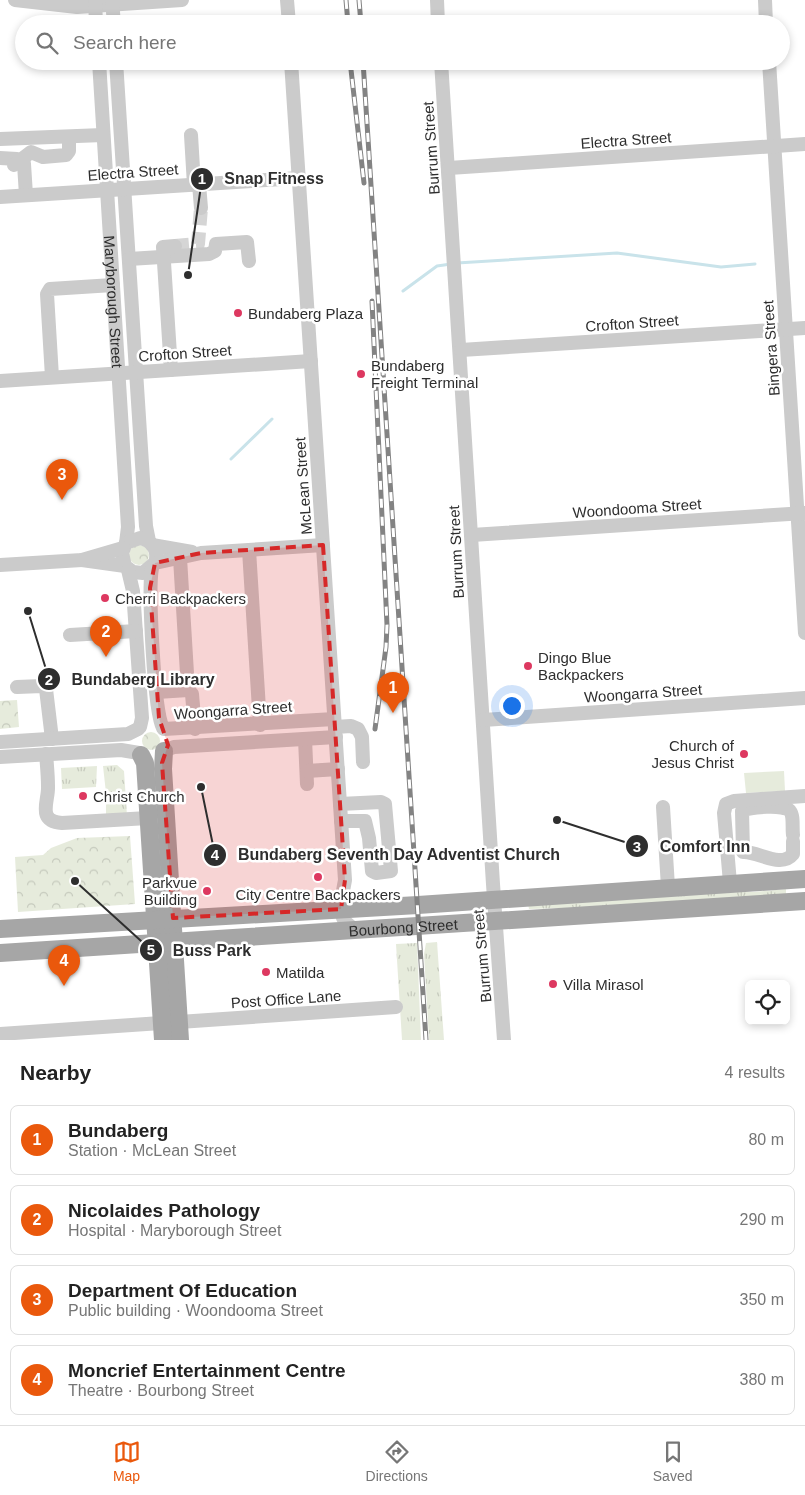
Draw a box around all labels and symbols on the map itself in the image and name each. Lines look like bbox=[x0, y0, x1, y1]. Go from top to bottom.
street label: Burrum Street bbox=[419, 100, 443, 195]
street label: Electra Street bbox=[580, 128, 673, 152]
street label: Electra Street bbox=[87, 160, 180, 184]
callout: Snap Fitness bbox=[189, 163, 334, 194]
text: 1 bbox=[198, 170, 206, 187]
text: Snap Fitness bbox=[224, 170, 324, 187]
street label: Maryborough Street bbox=[101, 235, 127, 369]
street label: Bingera Street bbox=[759, 299, 783, 396]
place label: Bundaberg Plaza bbox=[248, 305, 364, 322]
marker: Bundaberg Plaza bbox=[232, 307, 244, 319]
street label: Crofton Street bbox=[585, 311, 680, 335]
street label: Crofton Street bbox=[138, 341, 233, 365]
place label: Bundaberg Freight Terminal bbox=[371, 357, 478, 391]
marker: Bundaberg Freight Terminal bbox=[355, 368, 367, 380]
street label: McLean Street bbox=[291, 436, 315, 535]
pin: 3 bbox=[46, 459, 78, 500]
street label: Woondooma Street bbox=[572, 495, 703, 521]
street label: Burrum Street bbox=[445, 504, 467, 599]
place label: Cherri Backpackers bbox=[115, 590, 246, 607]
marker: Cherri Backpackers bbox=[99, 592, 111, 604]
pin: 2 bbox=[90, 616, 122, 657]
place label: Dingo Blue Backpackers bbox=[538, 649, 624, 683]
marker: Dingo Blue Backpackers bbox=[522, 660, 534, 672]
callout: Bundaberg Library bbox=[37, 664, 225, 695]
text: 2 bbox=[45, 671, 53, 688]
text: Bundaberg Library bbox=[71, 671, 215, 688]
pin: 1 bbox=[377, 672, 409, 713]
street label: Woongarra Street bbox=[583, 680, 703, 706]
your location bbox=[499, 693, 525, 719]
street label: Woongarra Street bbox=[173, 697, 293, 723]
place label: Church of Jesus Christ bbox=[651, 737, 735, 771]
marker: Church of Jesus Christ bbox=[738, 748, 750, 760]
place label: Christ Church bbox=[93, 788, 185, 805]
marker: Christ Church bbox=[77, 790, 89, 802]
callout: Comfort Inn bbox=[625, 831, 760, 862]
text: 3 bbox=[633, 838, 641, 855]
text: Comfort Inn bbox=[660, 838, 750, 855]
callout: Bundaberg Seventh Day Adventist Church bbox=[203, 839, 570, 870]
text: 4 bbox=[211, 846, 220, 863]
text: Bundaberg Seventh Day Adventist Church bbox=[238, 846, 560, 863]
marker: City Centre Backpackers bbox=[312, 871, 324, 883]
place label: Parkvue Building bbox=[142, 874, 197, 908]
marker: Parkvue Building bbox=[201, 885, 213, 897]
place label: City Centre Backpackers bbox=[235, 886, 401, 903]
street label: Burrum Street bbox=[469, 908, 495, 1003]
street label: Bourbong Street bbox=[348, 915, 459, 939]
callout: Buss Park bbox=[138, 934, 261, 965]
text: 5 bbox=[147, 941, 155, 958]
text: Buss Park bbox=[173, 942, 251, 959]
pin: 4 bbox=[48, 945, 80, 986]
place label: Matilda bbox=[276, 964, 325, 981]
marker: Matilda bbox=[260, 966, 272, 978]
place label: Villa Mirasol bbox=[563, 976, 644, 993]
marker: Villa Mirasol bbox=[547, 978, 559, 990]
street label: Post Office Lane bbox=[230, 987, 342, 1011]

